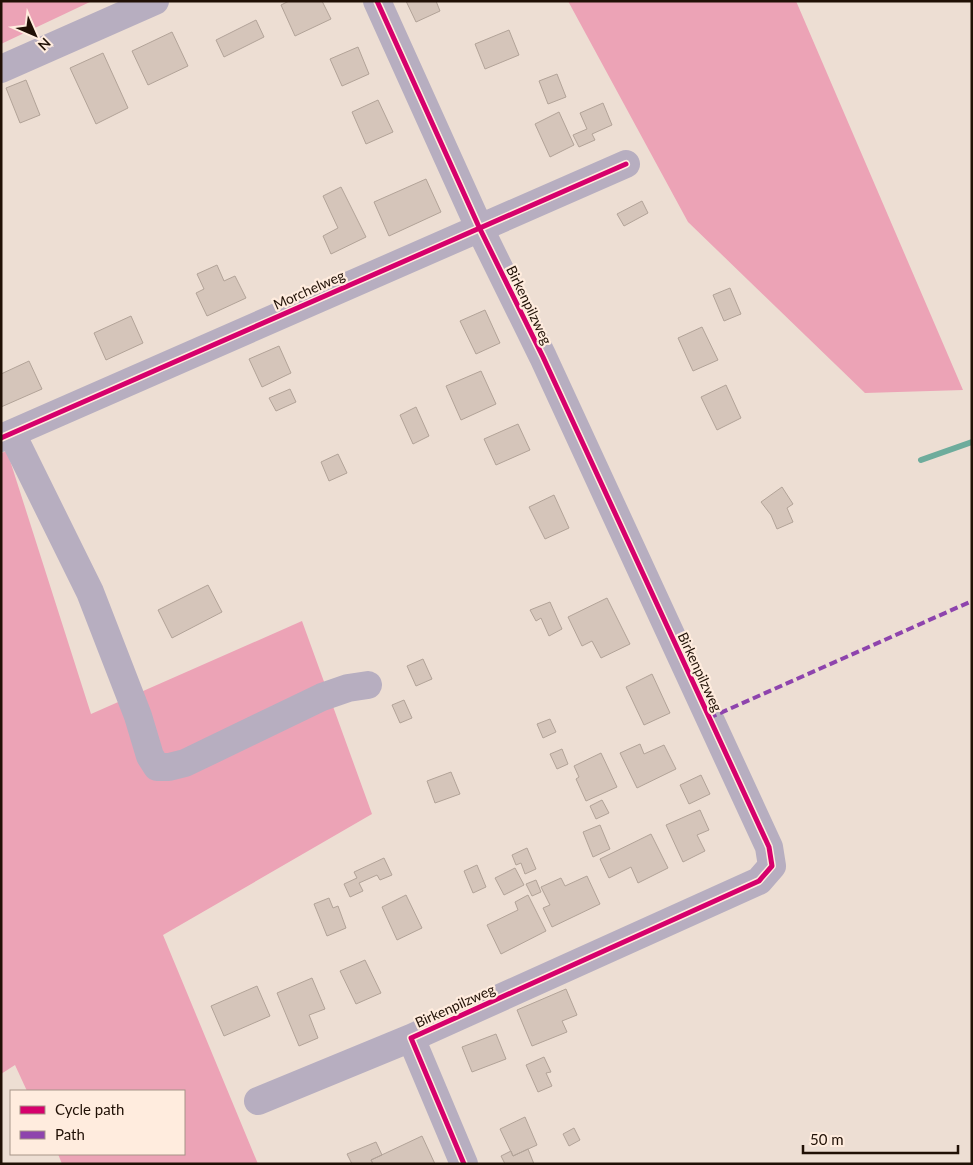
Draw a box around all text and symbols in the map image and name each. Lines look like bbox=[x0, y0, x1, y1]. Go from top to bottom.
north arrow bbox=[10, 10, 60, 60]
text: N bbox=[35, 35, 54, 54]
street label: Birkenpilzweg bbox=[503, 263, 556, 347]
street label: Morchelweg bbox=[270, 266, 347, 313]
street label: Birkenpilzweg bbox=[675, 629, 726, 714]
street label: Birkenpilzweg bbox=[412, 980, 497, 1031]
legend bbox=[10, 1090, 185, 1155]
text: Cycle path bbox=[55, 1100, 124, 1118]
scale bar bbox=[803, 1122, 958, 1154]
text: Path bbox=[55, 1125, 85, 1143]
text: 50 m bbox=[810, 1130, 844, 1148]

